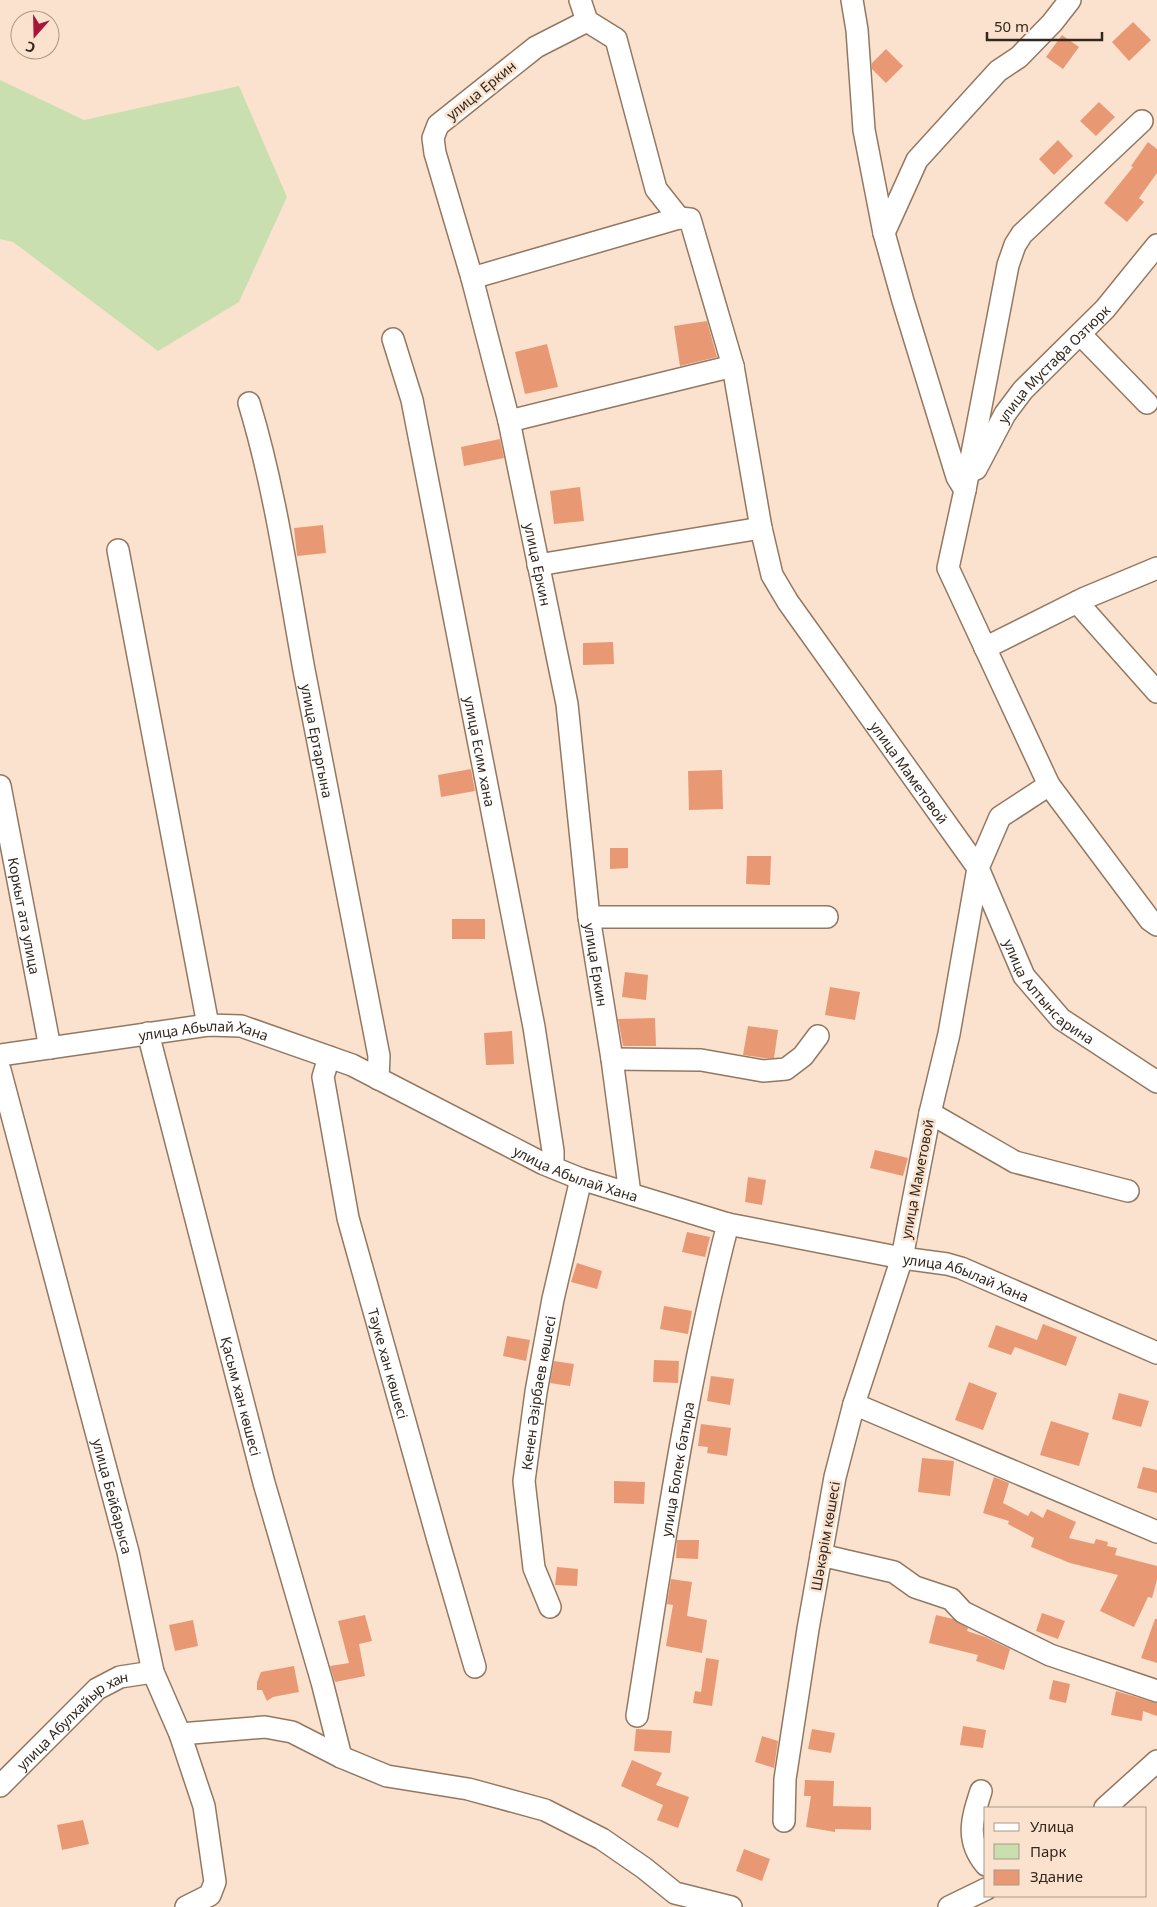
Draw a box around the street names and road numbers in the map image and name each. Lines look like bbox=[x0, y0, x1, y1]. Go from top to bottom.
street label: улица Еркин bbox=[442, 56, 520, 124]
street label: улица Мустафа Озтюрк bbox=[993, 300, 1114, 426]
street label: улица Еркин bbox=[521, 521, 556, 608]
street label: улица Ертаргына bbox=[297, 682, 338, 800]
street label: улица Есим хана bbox=[460, 695, 500, 808]
street label: улица Маметовой bbox=[867, 717, 953, 827]
street label: Коркыт ата улица bbox=[4, 855, 45, 976]
street label: улица Еркин bbox=[581, 922, 613, 1008]
street label: улица Алтынсарина bbox=[1000, 936, 1098, 1048]
street label: улица Абылай Хана bbox=[137, 1015, 271, 1045]
street label: улица Маметовой bbox=[896, 1117, 938, 1241]
street label: улица Абылай Хана bbox=[510, 1141, 640, 1205]
street label: улица Абылай Хана bbox=[902, 1249, 1032, 1306]
street label: Тәуке хан көшесі bbox=[364, 1306, 413, 1421]
street label: Кенен Әзірбаев көшесі bbox=[516, 1314, 559, 1471]
street label: Қасым хан көшесі bbox=[217, 1334, 266, 1458]
street label: улица Болек батыра bbox=[656, 1400, 698, 1538]
street label: улица Бейбарыса bbox=[89, 1437, 138, 1556]
street label: Шәкәрім көшесі bbox=[806, 1480, 844, 1592]
street label: улица Абулхайыр хан bbox=[12, 1666, 129, 1774]

